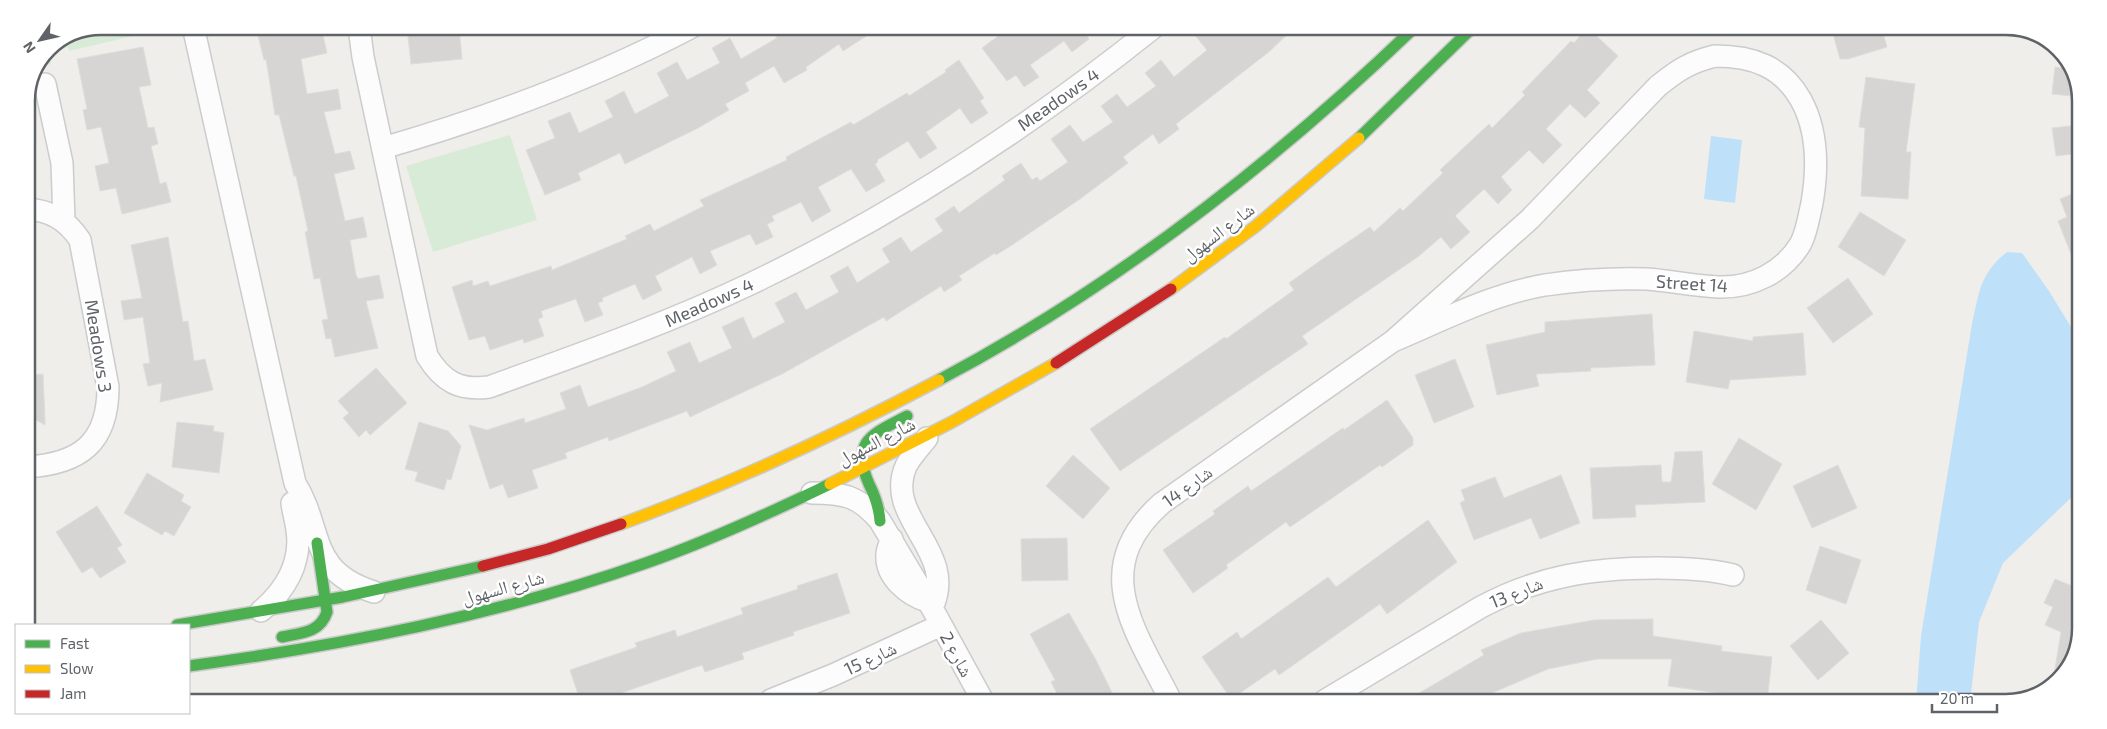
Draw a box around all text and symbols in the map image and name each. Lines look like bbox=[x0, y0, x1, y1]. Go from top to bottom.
north arrow bbox=[15, 15, 65, 65]
text: N bbox=[19, 39, 39, 56]
street label: Meadows 4 bbox=[1013, 63, 1103, 135]
street label: شارع السهول bbox=[1178, 198, 1259, 267]
street label: Street 14 bbox=[1655, 270, 1729, 296]
street label: Meadows 4 bbox=[661, 273, 757, 331]
street label: Meadows 3 bbox=[81, 298, 117, 394]
street label: شارع السهول bbox=[833, 412, 919, 471]
street label: شارع 14 bbox=[1158, 461, 1217, 512]
street label: شارع السهول bbox=[459, 565, 547, 609]
street label: شارع 13 bbox=[1486, 571, 1546, 614]
legend bbox=[15, 624, 190, 714]
street label: شارع 2 bbox=[935, 628, 978, 681]
text: Fast bbox=[60, 634, 90, 652]
street label: شارع 15 bbox=[840, 636, 900, 681]
text: Slow bbox=[60, 659, 94, 677]
scale bar bbox=[1932, 682, 1997, 714]
text: Jam bbox=[60, 684, 86, 702]
text: 20 m bbox=[1940, 689, 1974, 707]

